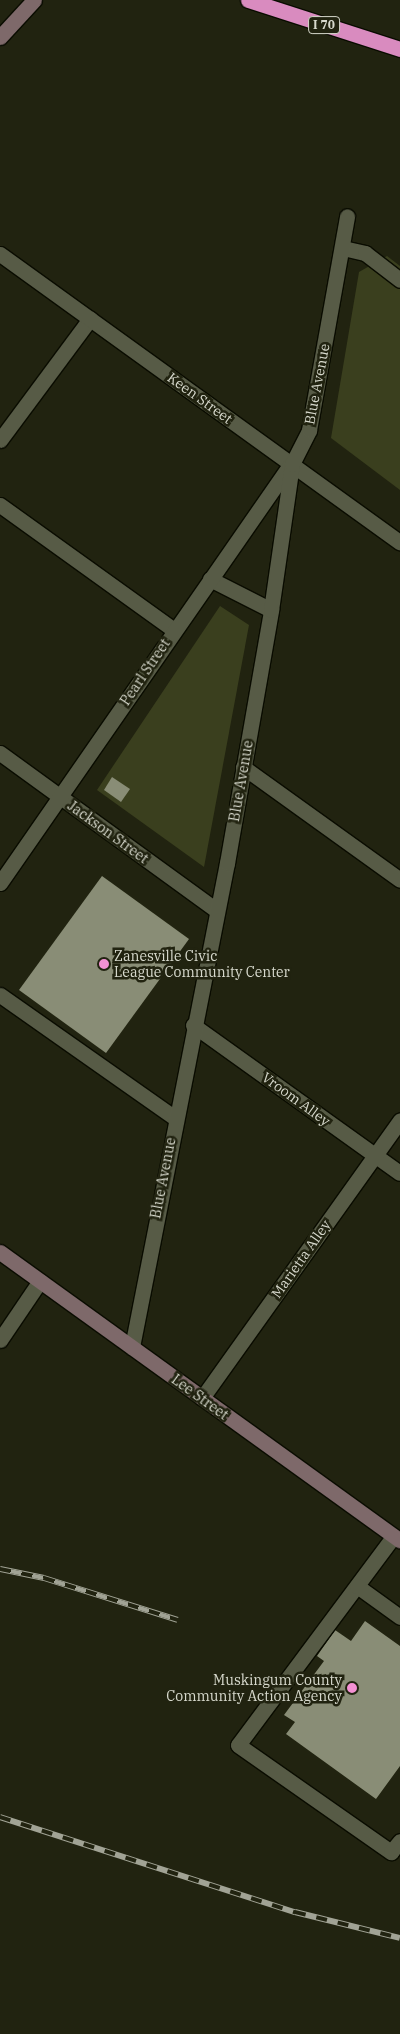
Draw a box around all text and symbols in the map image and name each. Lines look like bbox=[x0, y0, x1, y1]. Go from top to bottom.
road number: I 70 bbox=[308, 16, 340, 34]
street label: Blue Avenue bbox=[301, 342, 333, 426]
street label: Keen Street bbox=[164, 369, 236, 427]
street label: Pearl Street bbox=[117, 635, 173, 709]
street label: Blue Avenue bbox=[226, 739, 256, 823]
street label: Jackson Street bbox=[64, 797, 152, 867]
place label: Zanesville Civic League Community Center bbox=[114, 948, 290, 980]
marker: Zanesville Civic League Community Center bbox=[98, 958, 110, 970]
street label: Vroom Alley bbox=[259, 1069, 333, 1129]
street label: Blue Avenue bbox=[147, 1136, 179, 1220]
street label: Marietta Alley bbox=[268, 1217, 334, 1301]
street label: Lee Street bbox=[168, 1371, 232, 1423]
place label: Muskingum County Community Action Agency bbox=[166, 1672, 342, 1704]
marker: Muskingum County Community Action Agency bbox=[346, 1682, 358, 1694]

